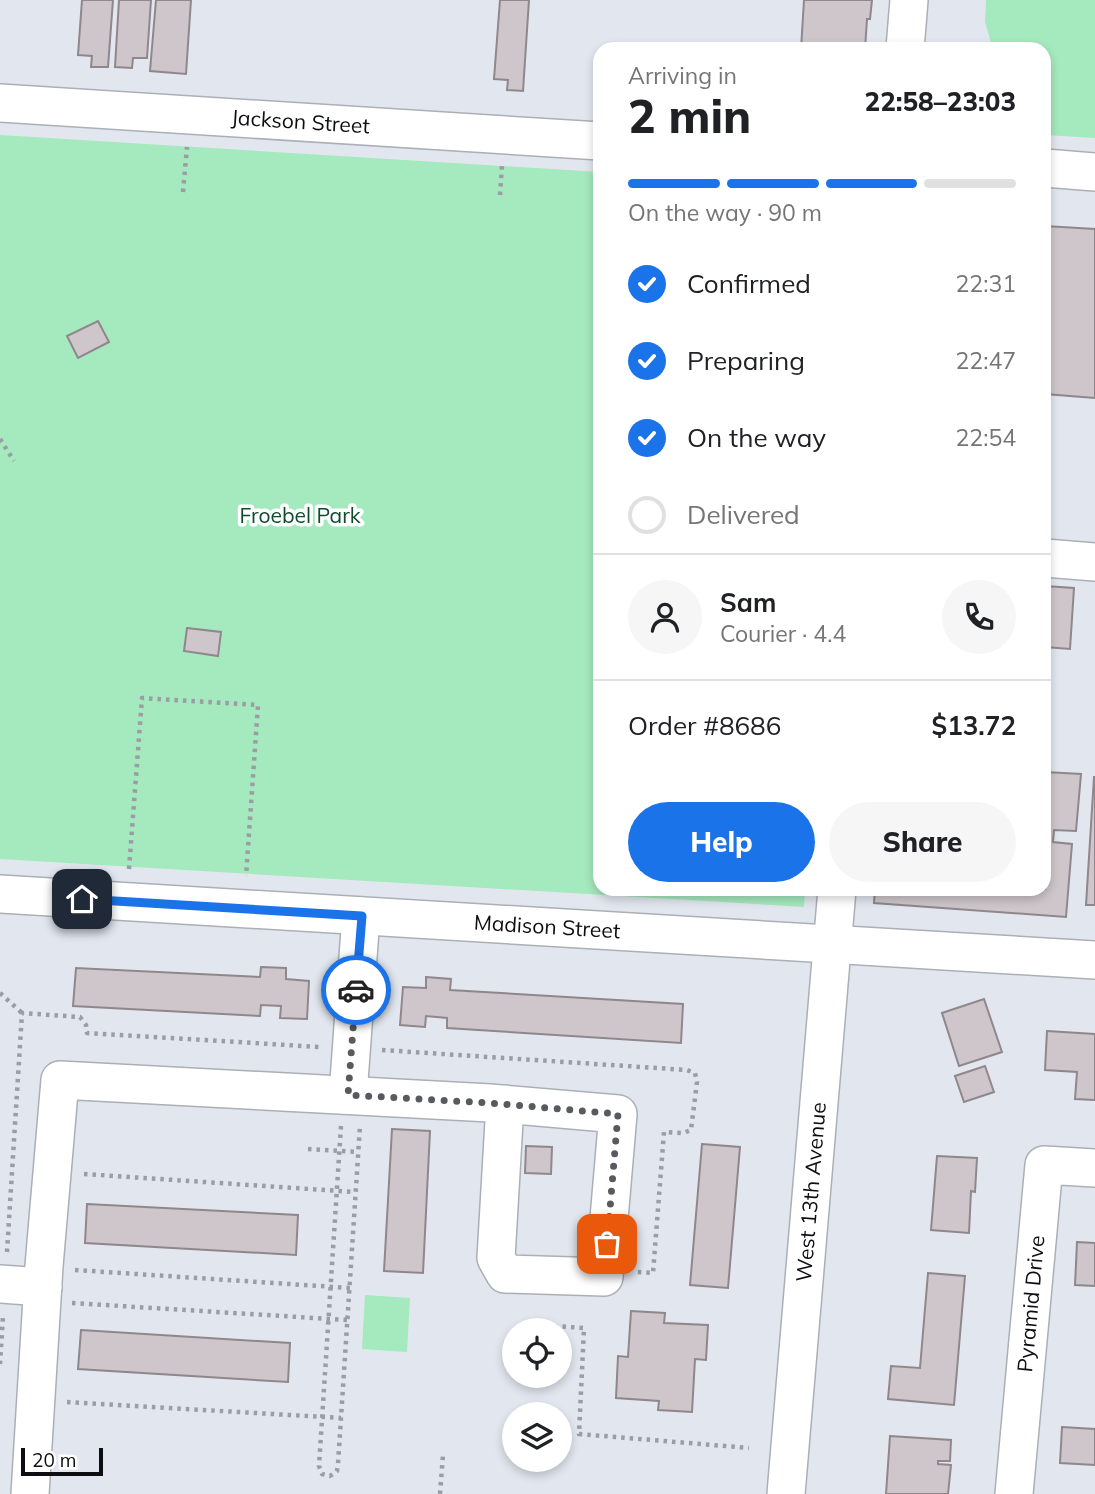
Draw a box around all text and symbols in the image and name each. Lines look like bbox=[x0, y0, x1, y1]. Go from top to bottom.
text: Arriving in bbox=[628, 61, 737, 90]
text: 22:58–23:03 bbox=[865, 85, 1016, 118]
text: 2 min bbox=[628, 87, 751, 145]
street label: Jackson Street bbox=[230, 104, 371, 138]
text: On the way · 90 m bbox=[628, 198, 822, 227]
icon: check bbox=[628, 265, 666, 303]
text: Confirmed bbox=[687, 267, 811, 300]
text: 22:31 bbox=[956, 269, 1016, 298]
icon: check bbox=[628, 342, 666, 380]
text: Preparing bbox=[687, 344, 805, 377]
text: 22:47 bbox=[956, 346, 1016, 375]
icon: check bbox=[628, 419, 666, 457]
text: On the way bbox=[687, 421, 826, 454]
text: 22:54 bbox=[956, 423, 1016, 452]
text: Delivered bbox=[687, 498, 800, 531]
park label: Froebel Park bbox=[239, 502, 361, 528]
button: person bbox=[628, 580, 702, 654]
button: phone bbox=[942, 580, 1016, 654]
text: Sam bbox=[720, 586, 776, 619]
text: Courier · 4.4 bbox=[720, 619, 846, 648]
text: Order #8686 bbox=[628, 709, 781, 742]
text: $13.72 bbox=[932, 709, 1016, 742]
button: Help bbox=[628, 802, 815, 882]
button: Share bbox=[829, 802, 1016, 882]
pin bbox=[52, 869, 112, 929]
icon: home bbox=[63, 880, 101, 918]
street label: Madison Street bbox=[473, 909, 621, 943]
courier bbox=[321, 955, 391, 1025]
icon: car bbox=[337, 971, 375, 1009]
street label: West 13th Avenue bbox=[790, 1101, 831, 1283]
pin bbox=[577, 1214, 637, 1274]
icon: bag bbox=[588, 1225, 626, 1263]
street label: Pyramid Drive bbox=[1011, 1234, 1050, 1373]
map controls bbox=[502, 1318, 572, 1472]
button: locate bbox=[502, 1318, 572, 1388]
button: layers bbox=[502, 1402, 572, 1472]
scale bar bbox=[21, 1445, 103, 1477]
text: 20 m bbox=[32, 1448, 76, 1472]

